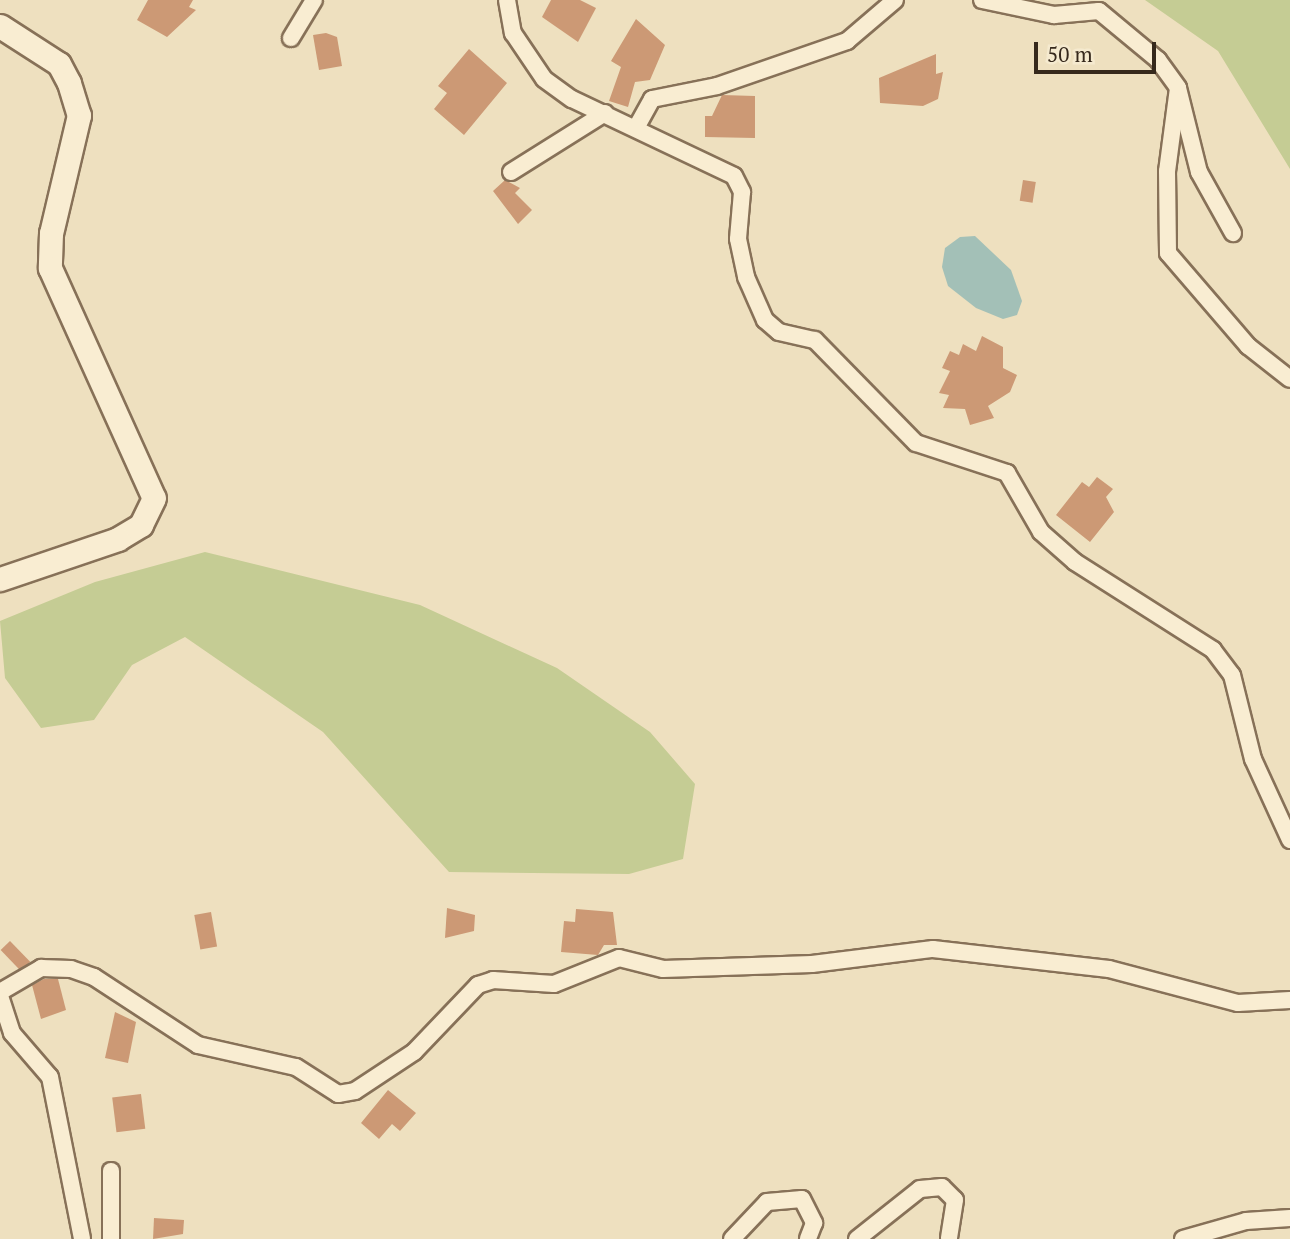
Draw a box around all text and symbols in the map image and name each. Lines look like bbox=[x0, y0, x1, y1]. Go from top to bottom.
scale bar bbox=[1038, 28, 1160, 72]
text: 50 m bbox=[1047, 40, 1093, 68]

